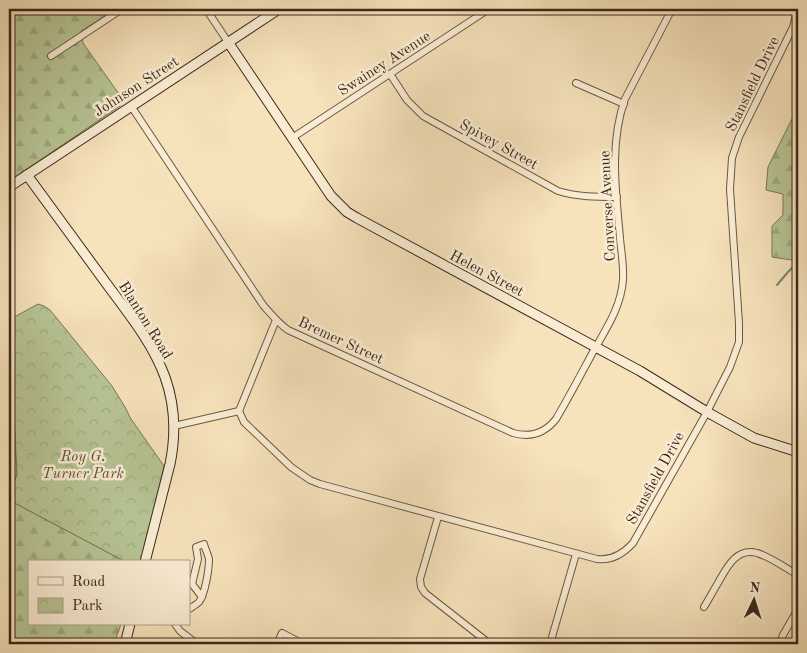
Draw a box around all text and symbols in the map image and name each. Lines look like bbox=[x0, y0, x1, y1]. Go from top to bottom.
street label: Swainey Avenue bbox=[336, 29, 434, 100]
street label: Stansfield Drive bbox=[724, 35, 783, 134]
street label: Johnson Street bbox=[92, 54, 182, 120]
street label: Spivey Street bbox=[457, 118, 540, 173]
street label: Converse Avenue bbox=[598, 150, 619, 262]
street label: Helen Street bbox=[447, 249, 526, 300]
street label: Blanton Road bbox=[115, 279, 175, 362]
street label: Bremer Street bbox=[295, 315, 385, 368]
street label: Stansfield Drive bbox=[625, 430, 688, 528]
park label: Roy G. Turner Park bbox=[42, 450, 124, 482]
legend bbox=[28, 560, 190, 626]
text: Road bbox=[72, 575, 106, 590]
north arrow bbox=[730, 576, 780, 626]
text: N bbox=[749, 581, 761, 595]
text: Park bbox=[72, 599, 103, 614]

